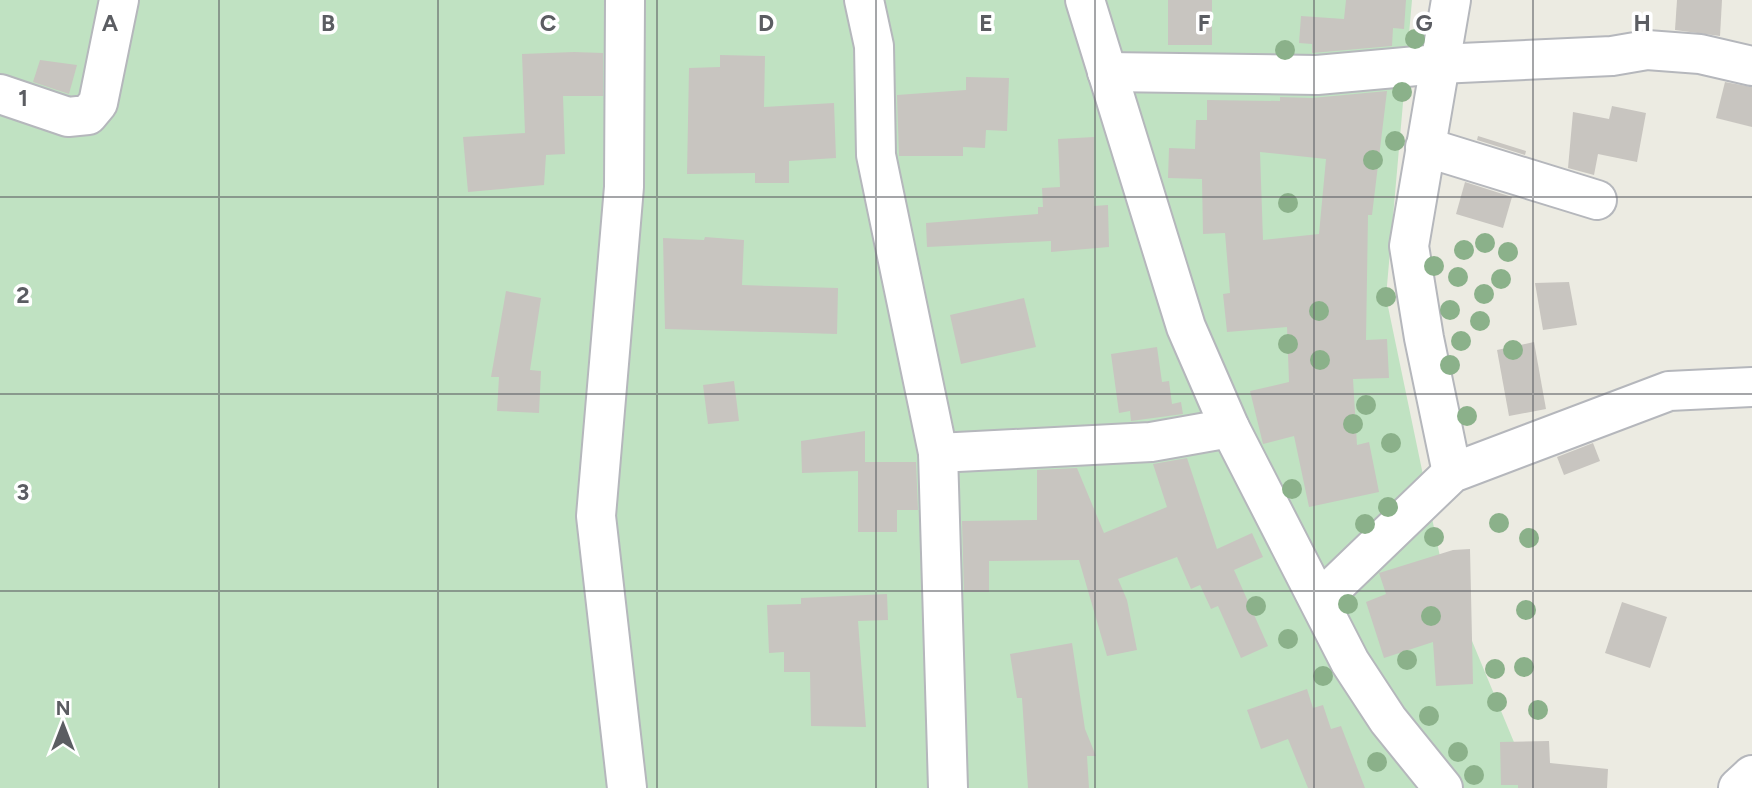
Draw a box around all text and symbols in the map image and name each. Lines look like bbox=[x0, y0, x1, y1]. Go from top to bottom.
text: A bbox=[102, 9, 119, 37]
text: B bbox=[321, 9, 335, 37]
text: C bbox=[540, 9, 557, 37]
text: D bbox=[758, 9, 774, 37]
text: E bbox=[979, 9, 993, 37]
text: F bbox=[1198, 9, 1211, 37]
text: G bbox=[1415, 9, 1433, 37]
text: H bbox=[1633, 9, 1651, 37]
text: 1 bbox=[18, 84, 28, 112]
text: 2 bbox=[16, 281, 30, 309]
text: 3 bbox=[17, 478, 29, 506]
north arrow bbox=[28, 690, 98, 760]
text: N bbox=[56, 697, 70, 720]

